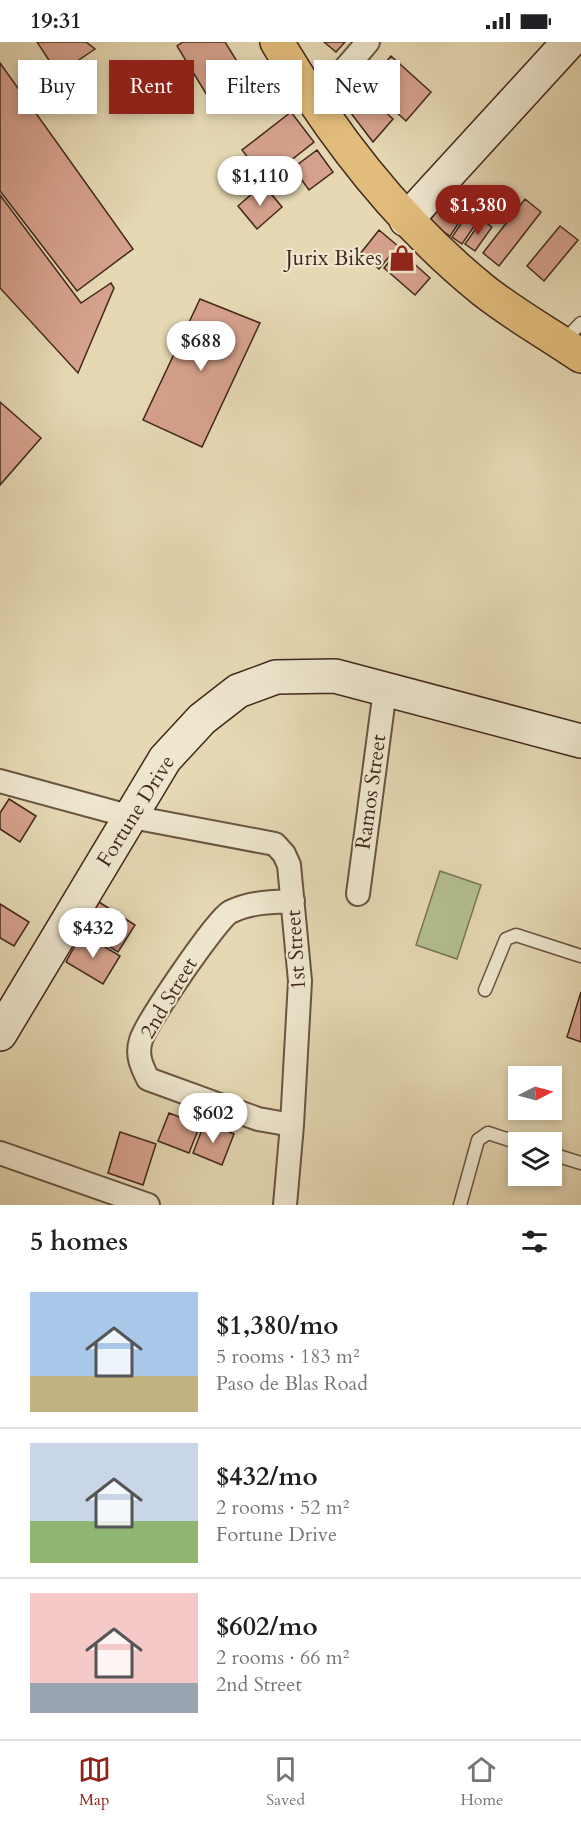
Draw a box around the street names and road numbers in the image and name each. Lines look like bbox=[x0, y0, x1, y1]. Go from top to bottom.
street label: Ramos Street bbox=[349, 732, 393, 851]
street label: Fortune Drive bbox=[90, 749, 182, 873]
street label: 1st Street bbox=[279, 908, 313, 991]
street label: 2nd Street bbox=[133, 952, 205, 1044]

